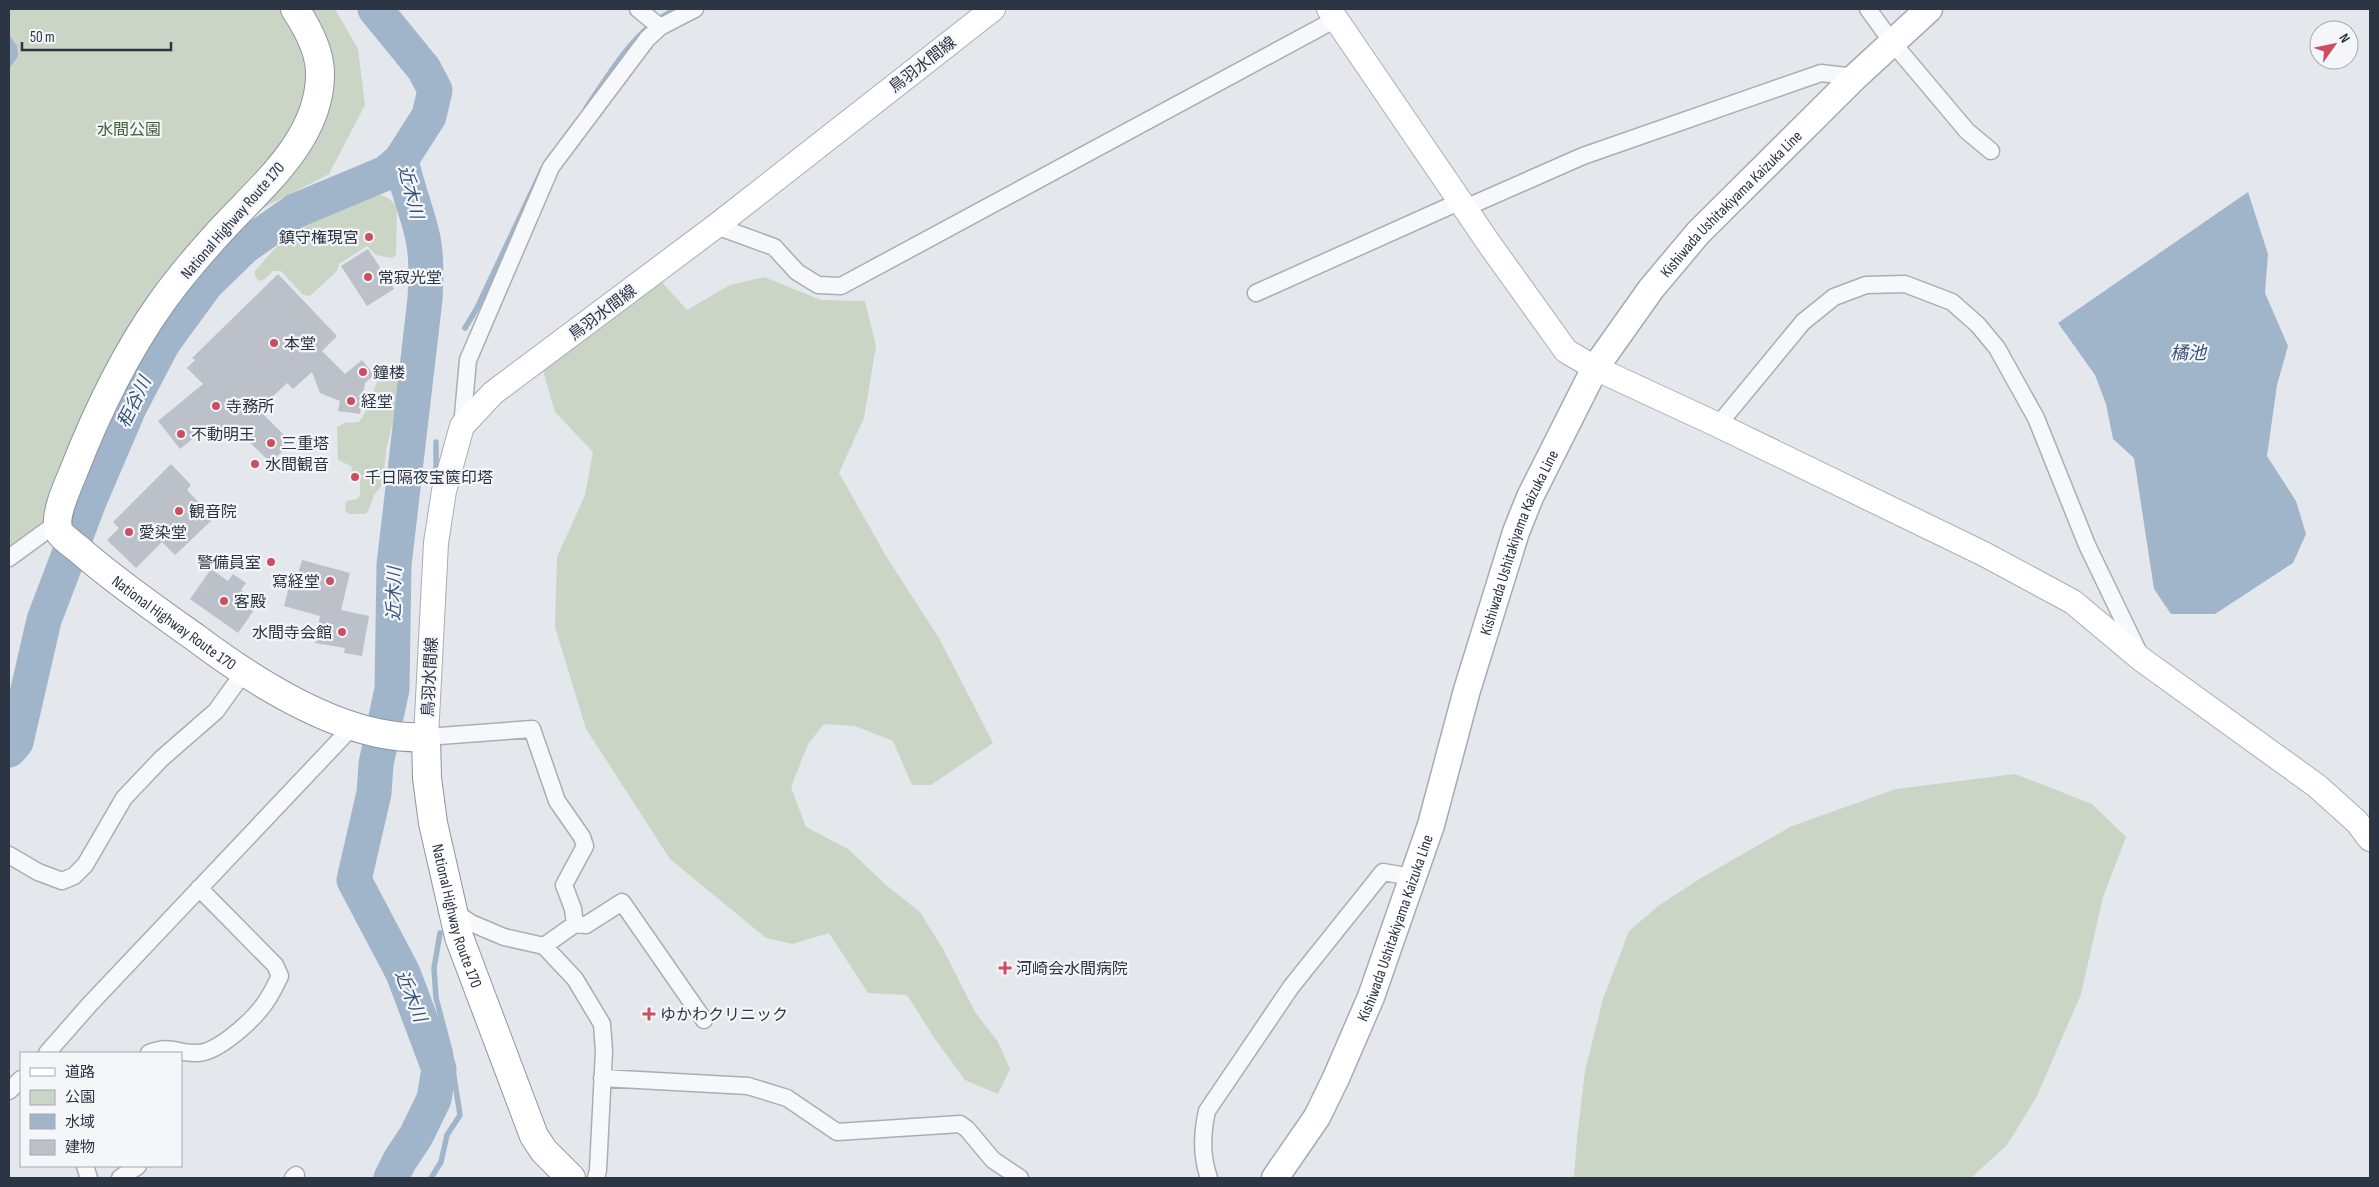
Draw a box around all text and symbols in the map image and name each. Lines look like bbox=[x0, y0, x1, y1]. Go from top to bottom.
scale bar bbox=[22, 20, 171, 52]
north arrow bbox=[2309, 20, 2359, 70]
text: 50 m bbox=[30, 28, 55, 47]
text: N bbox=[2335, 30, 2354, 46]
street label: 鳥羽水間線 bbox=[886, 33, 960, 97]
park label: 水間公園 bbox=[97, 121, 161, 140]
street label: Kishiwada Ushitakiyama Kaizuka Line bbox=[1657, 127, 1807, 282]
street label: National Highway Route 170 bbox=[177, 159, 289, 283]
water label: 近木川 bbox=[394, 163, 428, 223]
place label: 鎮守権現宮 bbox=[279, 229, 359, 248]
marker: 鎮守権現宮 bbox=[363, 231, 375, 243]
place label: 常寂光堂 bbox=[378, 269, 442, 288]
marker: 常寂光堂 bbox=[362, 271, 374, 283]
street label: 鳥羽水間線 bbox=[565, 282, 641, 345]
place label: 本堂 bbox=[284, 335, 316, 354]
marker: 本堂 bbox=[268, 337, 280, 349]
water label: 橘池 bbox=[2170, 343, 2208, 364]
place label: 鐘楼 bbox=[373, 364, 405, 383]
marker: 鐘楼 bbox=[357, 366, 369, 378]
water label: 秬谷川 bbox=[113, 372, 157, 431]
place label: 経堂 bbox=[361, 393, 393, 412]
marker: 経堂 bbox=[345, 395, 357, 407]
place label: 寺務所 bbox=[226, 398, 274, 417]
marker: 寺務所 bbox=[210, 400, 222, 412]
place label: 不動明王 bbox=[191, 426, 255, 445]
marker: 不動明王 bbox=[175, 428, 187, 440]
place label: 三重塔 bbox=[281, 435, 329, 454]
marker: 三重塔 bbox=[265, 437, 277, 449]
street label: Kishiwada Ushitakiyama Kaizuka Line bbox=[1477, 447, 1563, 638]
place label: 水間観音 bbox=[265, 456, 329, 475]
marker: 水間観音 bbox=[249, 458, 261, 470]
place label: 千日隔夜宝篋印塔 bbox=[365, 469, 493, 488]
marker: 千日隔夜宝篋印塔 bbox=[349, 471, 361, 483]
place label: 観音院 bbox=[189, 503, 237, 522]
marker: 観音院 bbox=[173, 505, 185, 517]
place label: 愛染堂 bbox=[139, 524, 187, 543]
marker: 愛染堂 bbox=[123, 526, 135, 538]
place label: 警備員室 bbox=[197, 554, 261, 573]
marker: 警備員室 bbox=[265, 556, 277, 568]
water label: 近木川 bbox=[384, 565, 406, 621]
street label: National Highway Route 170 bbox=[108, 572, 239, 675]
place label: 寫経堂 bbox=[272, 573, 320, 592]
marker: 寫経堂 bbox=[324, 575, 336, 587]
place label: 客殿 bbox=[234, 593, 266, 612]
marker: 客殿 bbox=[218, 595, 230, 607]
place label: 水間寺会館 bbox=[252, 624, 332, 643]
marker: 水間寺会館 bbox=[336, 626, 348, 638]
street label: 鳥羽水間線 bbox=[419, 637, 442, 718]
street label: Kishiwada Ushitakiyama Kaizuka Line bbox=[1354, 832, 1438, 1024]
street label: National Highway Route 170 bbox=[427, 842, 485, 991]
place label: 河崎会水間病院 bbox=[1016, 960, 1128, 979]
marker: 河崎会水間病院 bbox=[998, 961, 1012, 975]
water label: 近木川 bbox=[391, 967, 431, 1027]
place label: ゆかわクリニック bbox=[660, 1006, 788, 1025]
marker: ゆかわクリニック bbox=[642, 1007, 656, 1021]
legend bbox=[20, 1052, 182, 1167]
text: 道路 bbox=[65, 1063, 95, 1082]
text: 公園 bbox=[65, 1088, 95, 1107]
text: 水域 bbox=[65, 1113, 95, 1132]
text: 建物 bbox=[65, 1138, 95, 1157]

